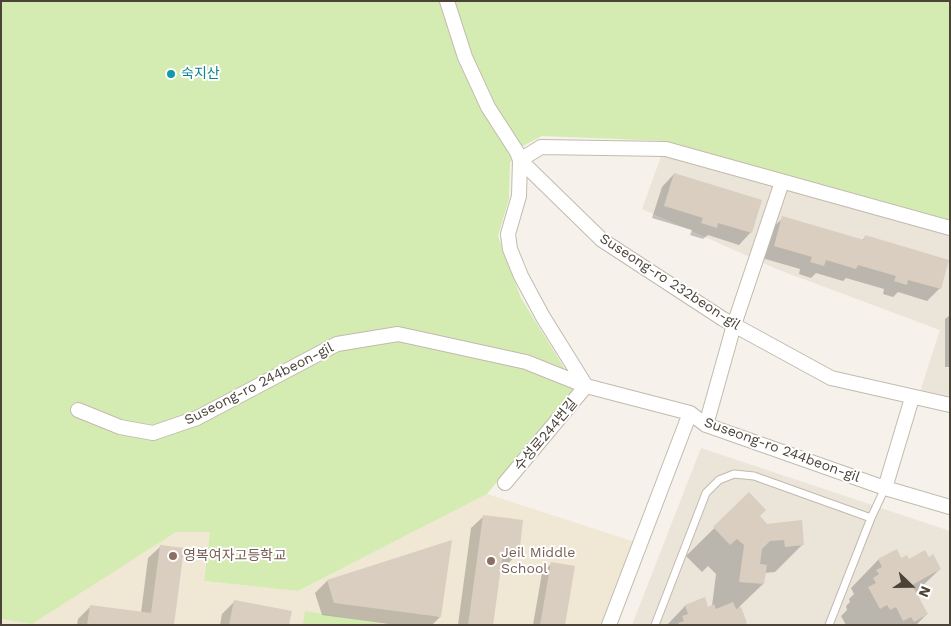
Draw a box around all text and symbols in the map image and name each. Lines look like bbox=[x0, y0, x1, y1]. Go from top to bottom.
place label: 숙지산 bbox=[181, 66, 220, 82]
marker: 숙지산 bbox=[165, 68, 177, 80]
street label: Suseong-ro 232beon-gil bbox=[597, 230, 743, 334]
street label: Suseong-ro 244beon-gil bbox=[182, 339, 336, 429]
street label: 수성로244번길 bbox=[511, 395, 581, 475]
street label: Suseong-ro 244beon-gil bbox=[702, 414, 862, 486]
place label: Jeil Middle School bbox=[501, 545, 575, 578]
place label: 영복여자고등학교 bbox=[183, 548, 286, 564]
marker: 영복여자고등학교 bbox=[167, 550, 179, 562]
marker: Jeil Middle School bbox=[485, 555, 497, 567]
north arrow bbox=[886, 561, 936, 611]
text: N bbox=[916, 584, 934, 599]

